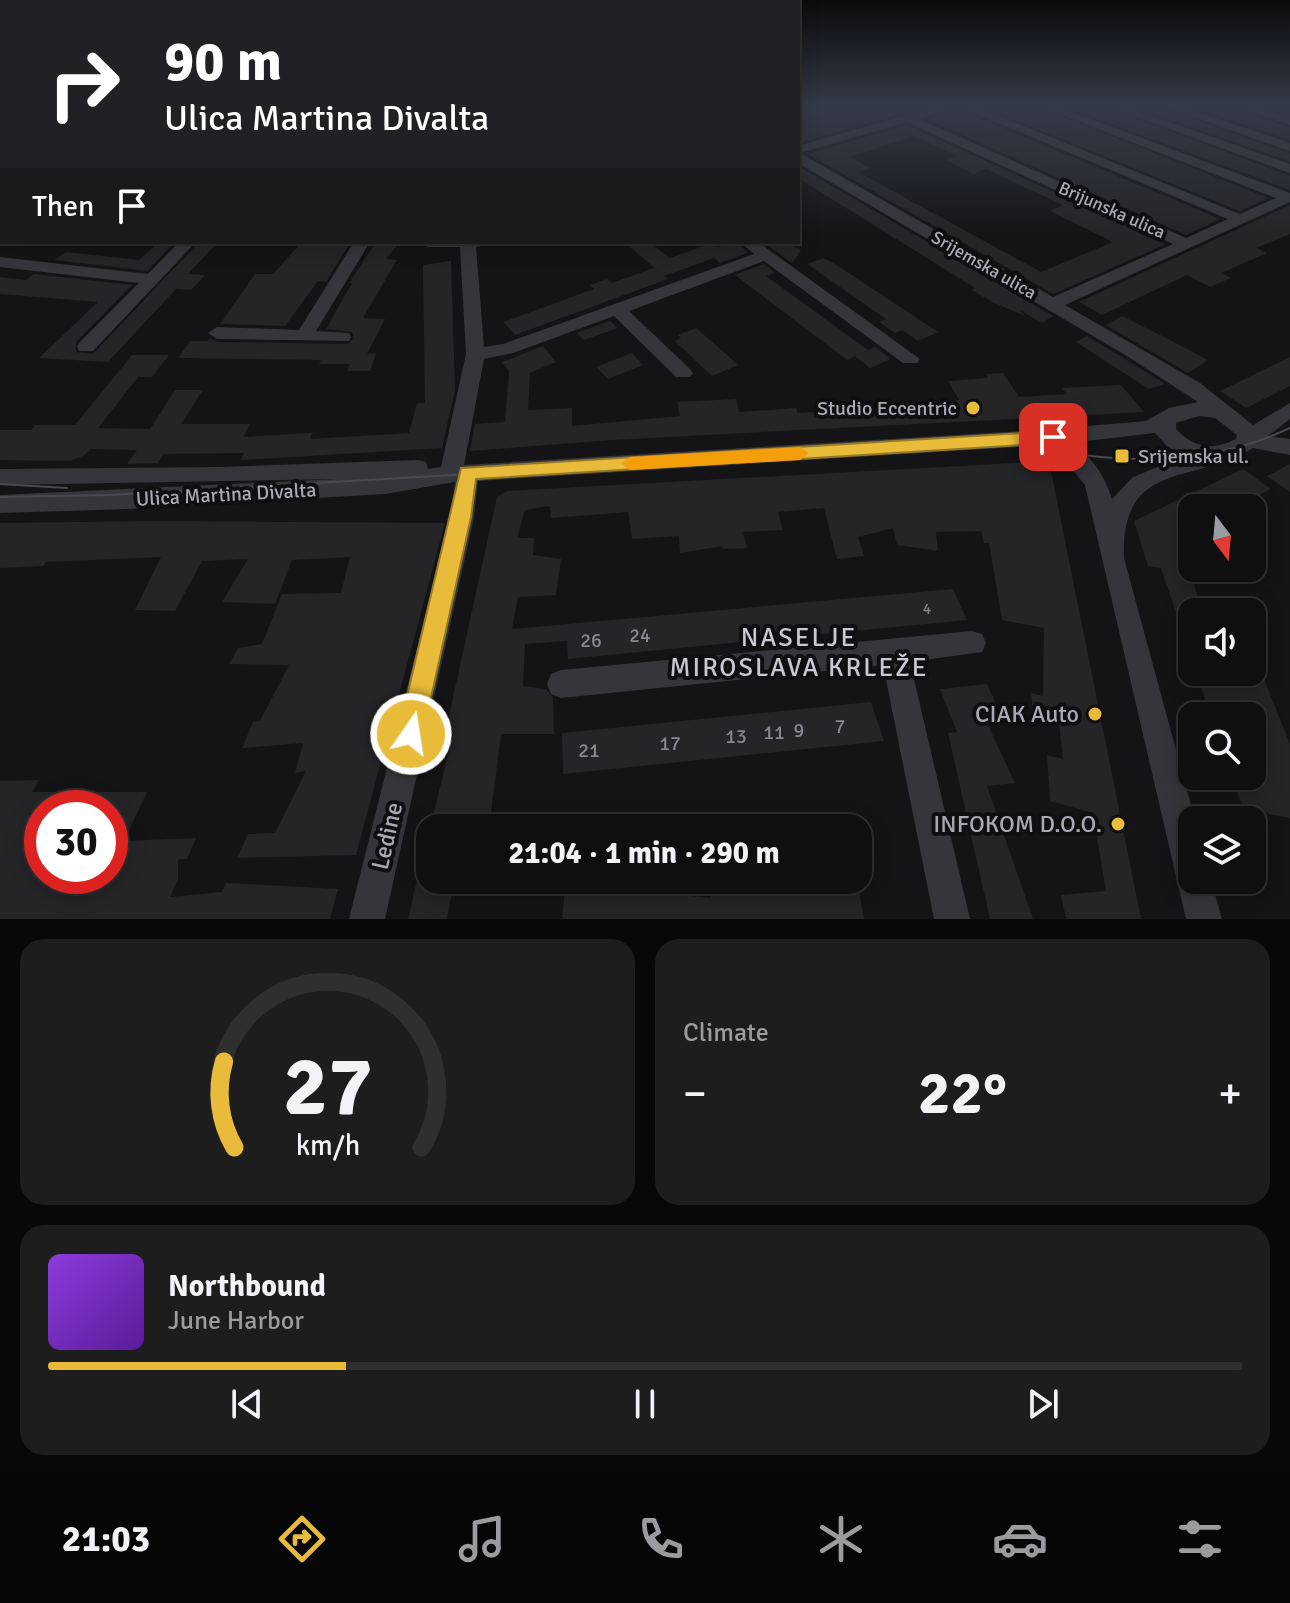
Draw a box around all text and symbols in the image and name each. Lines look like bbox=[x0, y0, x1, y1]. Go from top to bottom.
text: 90 m bbox=[164, 27, 282, 96]
icon: right bbox=[32, 32, 136, 136]
text: Ulica Martina Divalta bbox=[164, 96, 489, 141]
street label: Brijunska ulica bbox=[1055, 177, 1169, 243]
icon: arrive bbox=[110, 184, 154, 228]
text: Then bbox=[32, 188, 94, 225]
street label: Srijemska ulica bbox=[928, 226, 1040, 304]
place label: Studio Eccentric bbox=[817, 396, 957, 421]
marker: Studio Eccentric bbox=[964, 399, 982, 417]
pin bbox=[1019, 403, 1087, 471]
icon: arrive bbox=[1031, 415, 1075, 459]
place label: Srijemska ul. bbox=[1138, 444, 1249, 469]
marker: Srijemska ul. bbox=[1113, 447, 1131, 465]
street label: Ulica Martina Divalta bbox=[135, 477, 317, 512]
north arrow bbox=[1178, 494, 1266, 582]
map controls bbox=[1178, 494, 1266, 894]
button: sound bbox=[1178, 598, 1266, 686]
house number: 4 bbox=[923, 599, 932, 619]
district label: NASELJE MIROSLAVA KRLEŽE bbox=[670, 622, 929, 684]
house number: 24 bbox=[629, 623, 651, 648]
house number: 26 bbox=[580, 628, 602, 653]
position arrow bbox=[369, 692, 453, 776]
place label: CIAK Auto bbox=[975, 699, 1079, 729]
button: search bbox=[1178, 702, 1266, 790]
marker: CIAK Auto bbox=[1086, 705, 1104, 723]
house number: 7 bbox=[835, 714, 845, 739]
house number: 9 bbox=[794, 718, 804, 743]
house number: 11 bbox=[763, 720, 785, 745]
house number: 13 bbox=[725, 724, 747, 749]
house number: 17 bbox=[659, 731, 681, 756]
house number: 21 bbox=[578, 738, 600, 763]
speed limit sign: 30 bbox=[24, 790, 128, 894]
street label: Ledine bbox=[365, 799, 409, 873]
button: layers bbox=[1178, 806, 1266, 894]
place label: INFOKOM D.O.O. bbox=[933, 809, 1102, 839]
marker: INFOKOM D.O.O. bbox=[1109, 815, 1127, 833]
text: 21:04 · 1 min · 290 m bbox=[508, 835, 780, 872]
text: Climate bbox=[683, 1017, 769, 1049]
text: 27 bbox=[283, 1036, 372, 1138]
text: 22° bbox=[918, 1057, 1007, 1131]
text: − bbox=[683, 1067, 707, 1121]
text: + bbox=[1218, 1067, 1242, 1121]
text: km/h bbox=[295, 1128, 360, 1163]
text: Northbound bbox=[168, 1268, 326, 1305]
text: June Harbor bbox=[168, 1305, 304, 1337]
icon: previous bbox=[225, 1382, 269, 1426]
icon: pause bbox=[623, 1382, 667, 1426]
icon: next bbox=[1021, 1382, 1065, 1426]
icon: directions bbox=[274, 1511, 330, 1567]
icon: music bbox=[454, 1511, 510, 1567]
icon: phone bbox=[633, 1511, 689, 1567]
icon: climate bbox=[813, 1511, 869, 1567]
icon: car bbox=[992, 1511, 1048, 1567]
icon: filters bbox=[1172, 1511, 1228, 1567]
text: 21:03 bbox=[62, 1517, 150, 1562]

